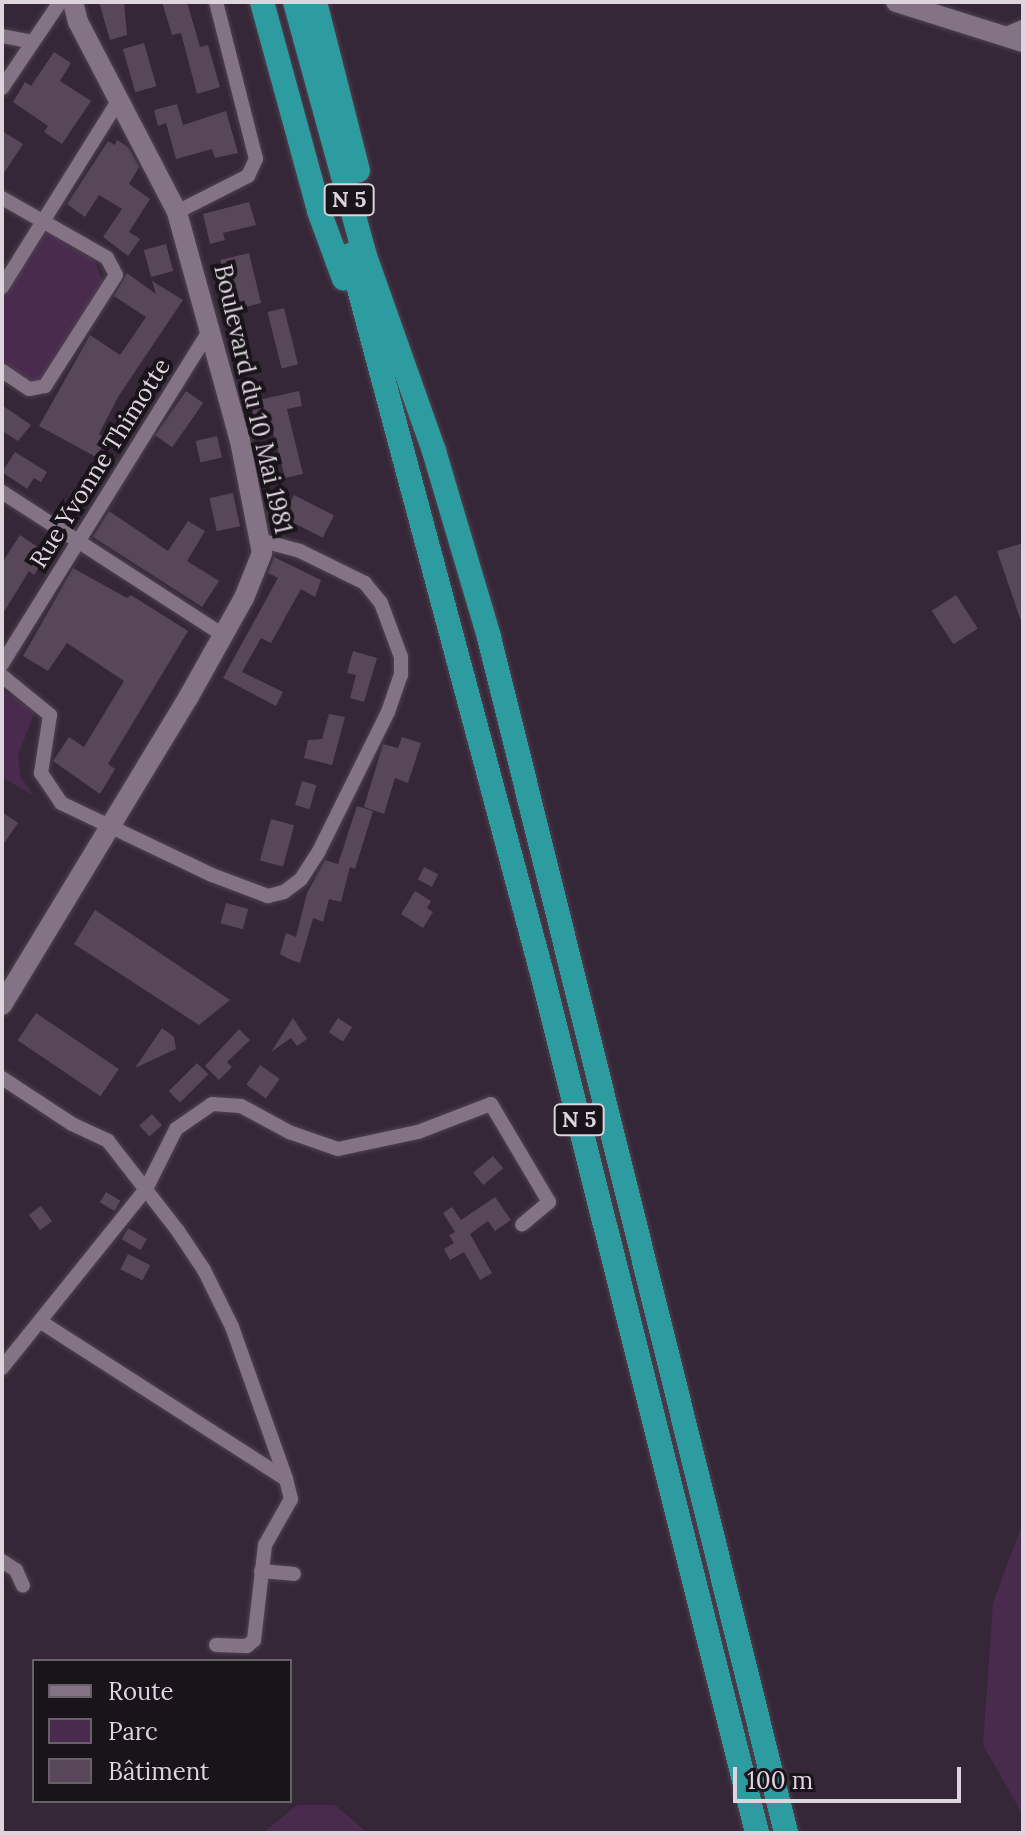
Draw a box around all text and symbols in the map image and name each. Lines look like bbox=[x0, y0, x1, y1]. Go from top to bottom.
road number: N 5 bbox=[323, 182, 375, 218]
street label: Boulevard du 10 Mai 1981 bbox=[208, 262, 298, 536]
street label: Rue Yvonne Thimotte bbox=[24, 353, 176, 573]
road number: N 5 bbox=[553, 1102, 605, 1138]
legend bbox=[32, 1659, 292, 1803]
text: Route bbox=[108, 1676, 174, 1707]
text: Parc bbox=[108, 1716, 158, 1747]
scale bar bbox=[737, 1751, 965, 1801]
text: Bâtiment bbox=[108, 1756, 209, 1787]
text: 100 m bbox=[747, 1765, 813, 1796]

